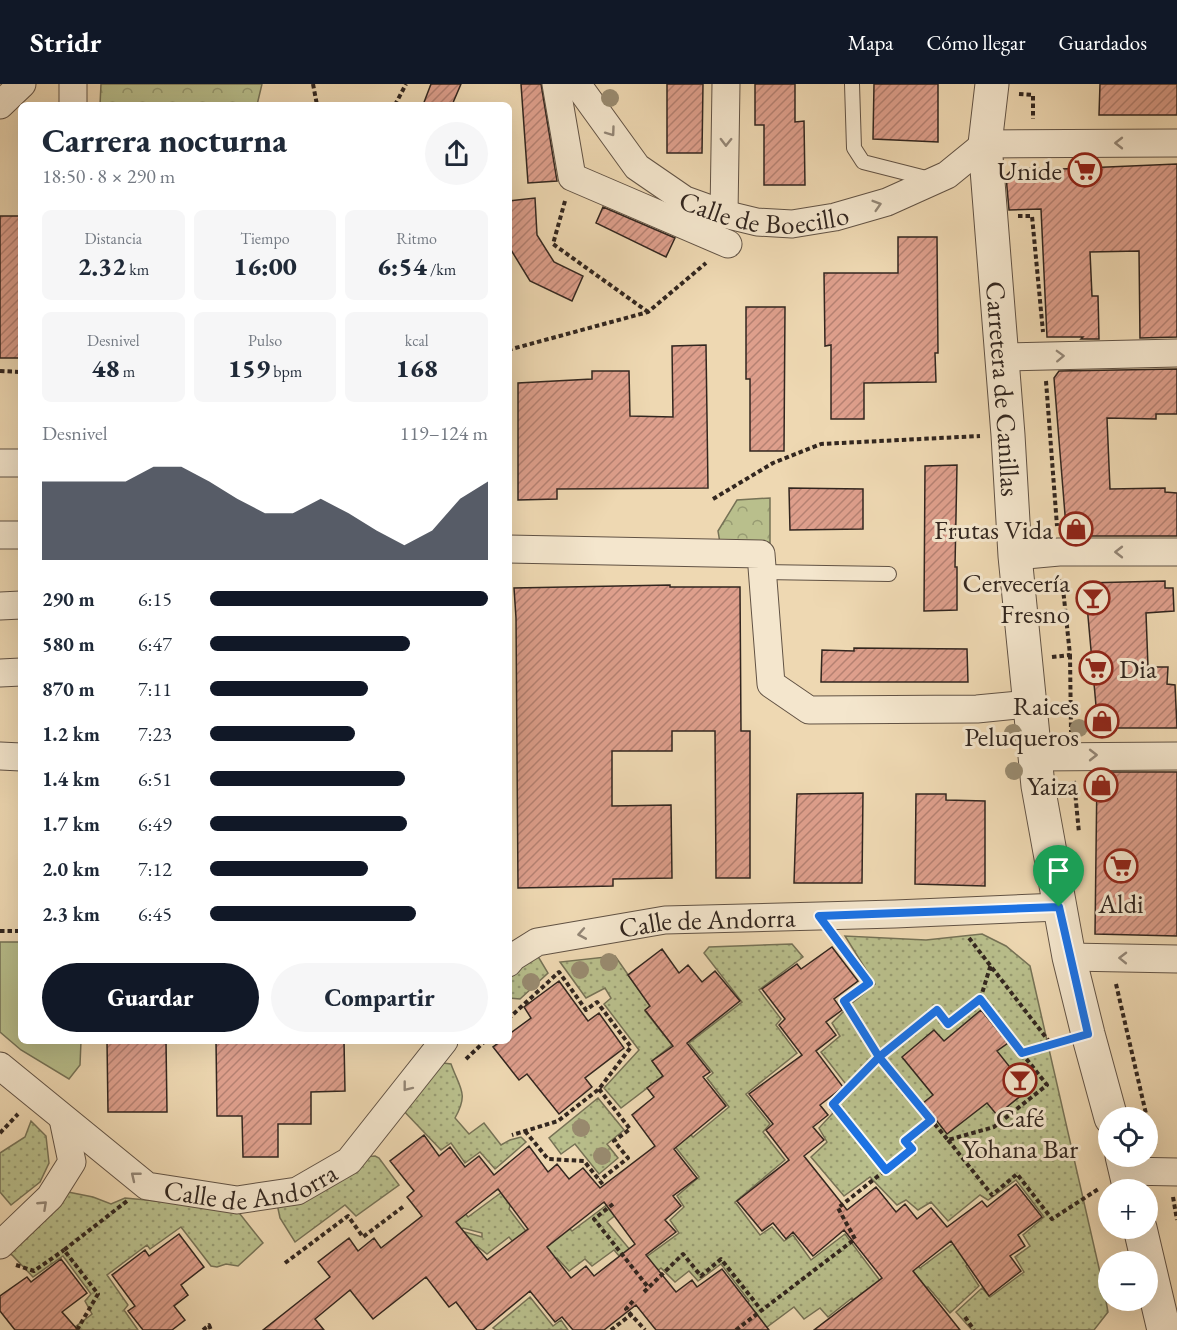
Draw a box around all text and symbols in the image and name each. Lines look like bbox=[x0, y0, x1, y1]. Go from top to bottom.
text: Stridr bbox=[30, 24, 101, 60]
text: Mapa bbox=[848, 29, 893, 56]
text: Cómo llegar bbox=[926, 29, 1025, 56]
text: Guardados bbox=[1058, 29, 1147, 56]
text: Carrera nocturna bbox=[42, 119, 287, 162]
button: share bbox=[425, 122, 488, 185]
one-way arrow bbox=[604, 125, 615, 136]
one-way arrow bbox=[1114, 137, 1123, 149]
one-way arrow bbox=[719, 138, 732, 147]
supermarket icon: Unide bbox=[1067, 152, 1103, 188]
place label: Unide bbox=[997, 153, 1062, 188]
text: 18:50 · 8 × 290 m bbox=[42, 163, 175, 189]
street label: Calle de Boecillo bbox=[675, 182, 853, 242]
one-way arrow bbox=[871, 200, 882, 212]
text: Distancia bbox=[84, 228, 142, 249]
text: Tiempo bbox=[240, 228, 290, 249]
text: Ritmo bbox=[396, 228, 437, 249]
text: 2.32 bbox=[77, 249, 126, 283]
text: 16:00 bbox=[233, 249, 297, 283]
text: 6:54 bbox=[377, 249, 427, 283]
text: km bbox=[126, 259, 149, 280]
text: /km bbox=[427, 259, 456, 280]
street label: Carretera de Canillas bbox=[978, 280, 1029, 497]
text: Desnivel bbox=[87, 330, 140, 351]
text: Pulso bbox=[248, 330, 282, 351]
text: kcal bbox=[405, 330, 429, 351]
one-way arrow bbox=[1055, 349, 1064, 362]
text: 48 bbox=[91, 351, 120, 385]
text: 159 bbox=[228, 351, 270, 385]
text: 168 bbox=[396, 351, 438, 385]
text: m bbox=[120, 361, 135, 382]
text: bpm bbox=[270, 361, 302, 382]
text: Desnivel bbox=[42, 420, 108, 446]
text: 119–124 m bbox=[400, 420, 488, 446]
shop icon: Frutas Vida bbox=[1058, 511, 1094, 547]
place label: Frutas Vida bbox=[934, 512, 1053, 547]
one-way arrow bbox=[1114, 546, 1123, 558]
place label: Cervecería Fresno bbox=[962, 565, 1070, 631]
bar icon: Cervecería Fresno bbox=[1075, 580, 1111, 616]
text: 290 m bbox=[42, 586, 95, 612]
text: 6:15 bbox=[138, 586, 172, 612]
text: 580 m bbox=[42, 631, 95, 657]
text: 6:47 bbox=[138, 631, 172, 657]
supermarket icon: Dia bbox=[1078, 650, 1114, 686]
place label: Dia bbox=[1119, 651, 1157, 686]
text: 870 m bbox=[42, 676, 95, 702]
text: 7:11 bbox=[138, 676, 172, 702]
place label: Raices Peluqueros bbox=[964, 688, 1079, 754]
shop icon: Raices Peluqueros bbox=[1084, 703, 1120, 739]
text: 1.2 km bbox=[42, 721, 100, 747]
text: 7:23 bbox=[138, 721, 172, 747]
one-way arrow bbox=[1088, 749, 1097, 761]
text: 1.4 km bbox=[42, 766, 100, 792]
text: 6:51 bbox=[138, 766, 172, 792]
shop icon: Yaiza bbox=[1083, 767, 1119, 803]
place label: Yaiza bbox=[1027, 768, 1078, 803]
text: 1.7 km bbox=[42, 811, 100, 837]
text: 6:49 bbox=[138, 811, 172, 837]
pin bbox=[1033, 845, 1084, 907]
supermarket icon: Aldi bbox=[1103, 848, 1139, 884]
icon: arrive bbox=[1042, 854, 1075, 887]
text: 2.0 km bbox=[42, 856, 100, 882]
text: 7:12 bbox=[138, 856, 172, 882]
place label: Aldi bbox=[1097, 886, 1144, 921]
street label: Calle de Andorra bbox=[616, 899, 796, 945]
text: 2.3 km bbox=[42, 901, 100, 927]
text: 6:45 bbox=[138, 901, 172, 927]
one-way arrow bbox=[578, 927, 588, 940]
one-way arrow bbox=[1119, 952, 1128, 964]
button: Guardar bbox=[42, 963, 259, 1032]
button: Compartir bbox=[271, 963, 488, 1032]
bar icon: Café Yohana Bar bbox=[1002, 1062, 1038, 1098]
one-way arrow bbox=[404, 1080, 415, 1091]
place label: Café Yohana Bar bbox=[962, 1100, 1078, 1166]
map controls bbox=[1098, 1107, 1158, 1311]
button: locate bbox=[1098, 1107, 1158, 1167]
street label: Calle de Andorra bbox=[162, 1154, 343, 1217]
one-way arrow bbox=[131, 1173, 142, 1184]
button: + bbox=[1098, 1179, 1158, 1239]
one-way arrow bbox=[36, 1201, 46, 1212]
button: − bbox=[1098, 1251, 1158, 1311]

